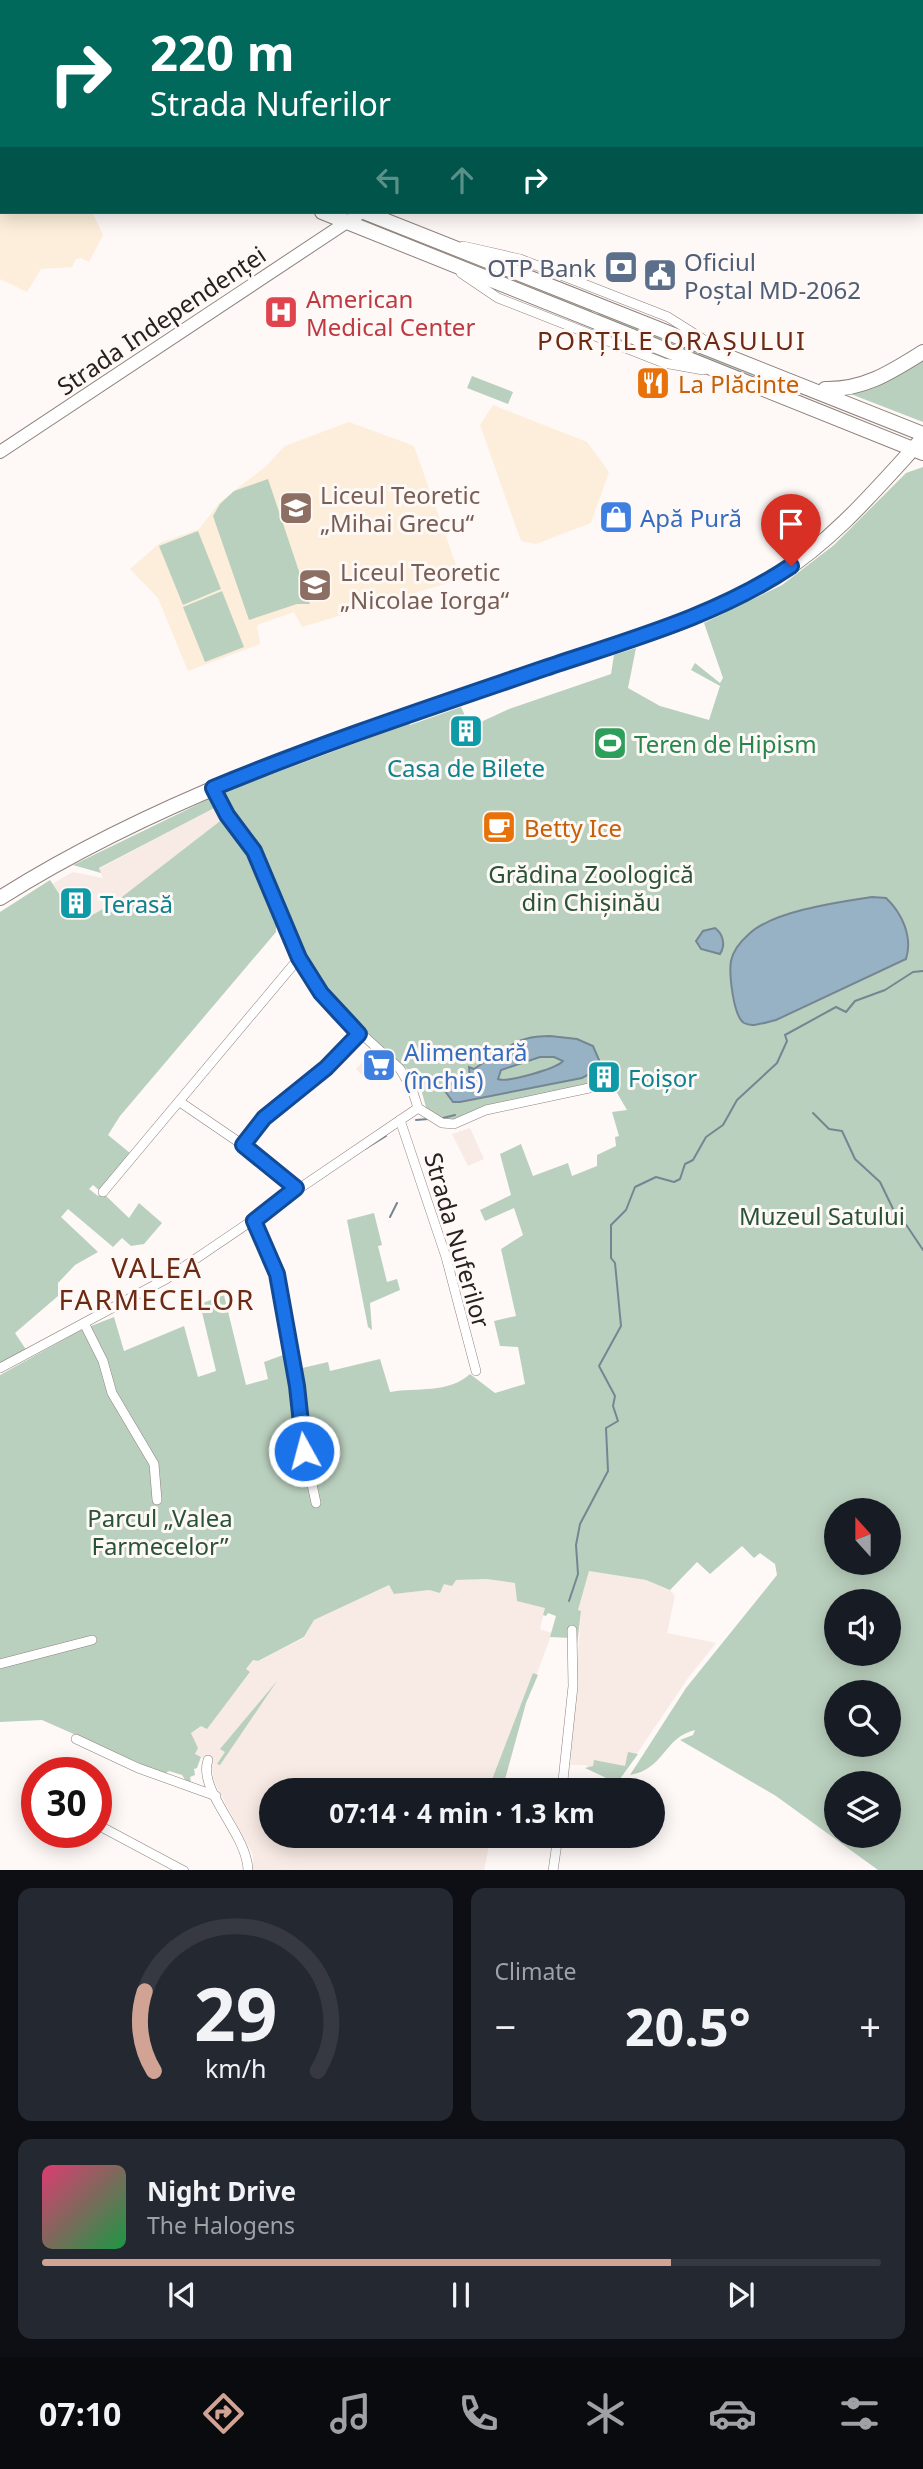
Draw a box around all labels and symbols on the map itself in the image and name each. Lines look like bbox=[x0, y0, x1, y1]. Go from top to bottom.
street label: Strada Independenței bbox=[50, 238, 272, 402]
place label: Oficiul Poștal MD-2062 bbox=[684, 245, 861, 306]
bank icon: OTP Bank bbox=[602, 248, 640, 286]
place label: OTP Bank bbox=[487, 251, 596, 284]
public building icon: Oficiul Poștal MD-2062 bbox=[641, 256, 679, 294]
place label: American Medical Center bbox=[306, 282, 475, 343]
hospital icon: American Medical Center bbox=[262, 293, 300, 331]
district label: PORȚILE ORAȘULUI bbox=[537, 322, 807, 358]
restaurant icon: La Plăcinte bbox=[634, 364, 672, 402]
place label: La Plăcinte bbox=[678, 367, 799, 400]
place label: Liceul Teoretic „Mihai Grecu“ bbox=[320, 478, 480, 539]
school or university icon: Liceul Teoretic „Mihai Grecu“ bbox=[277, 489, 315, 527]
pin bbox=[761, 494, 821, 566]
shop icon: Apă Pură bbox=[597, 498, 635, 536]
place label: Apă Pură bbox=[640, 501, 742, 534]
place label: Liceul Teoretic „Nicolae Iorga“ bbox=[340, 555, 509, 616]
school or university icon: Liceul Teoretic „Nicolae Iorga“ bbox=[296, 566, 334, 604]
building icon: Casa de Bilete bbox=[447, 712, 485, 750]
sports icon: Teren de Hipism bbox=[591, 724, 629, 762]
place label: Teren de Hipism bbox=[634, 727, 817, 760]
place label: Casa de Bilete bbox=[387, 751, 545, 784]
cafe icon: Betty Ice bbox=[480, 808, 518, 846]
place label: Betty Ice bbox=[524, 811, 622, 844]
park label: Grădina Zoologică din Chișinău bbox=[488, 857, 694, 918]
building icon: Terasă bbox=[57, 884, 95, 922]
place label: Terasă bbox=[100, 887, 173, 920]
place label: Alimentară (închis) bbox=[404, 1035, 528, 1096]
supermarket icon: Alimentară (închis) bbox=[360, 1046, 398, 1084]
building icon: Foișor bbox=[585, 1058, 623, 1096]
place label: Foișor bbox=[628, 1061, 697, 1094]
street label: Strada Nuferilor bbox=[417, 1149, 499, 1332]
park label: Muzeul Satului bbox=[739, 1199, 905, 1232]
district label: VALEA FARMECELOR bbox=[59, 1248, 255, 1318]
position arrow bbox=[267, 1414, 341, 1488]
north arrow bbox=[824, 1498, 901, 1575]
park label: Parcul „Valea Farmecelor” bbox=[87, 1501, 233, 1562]
speed limit sign: 30 bbox=[21, 1757, 112, 1848]

